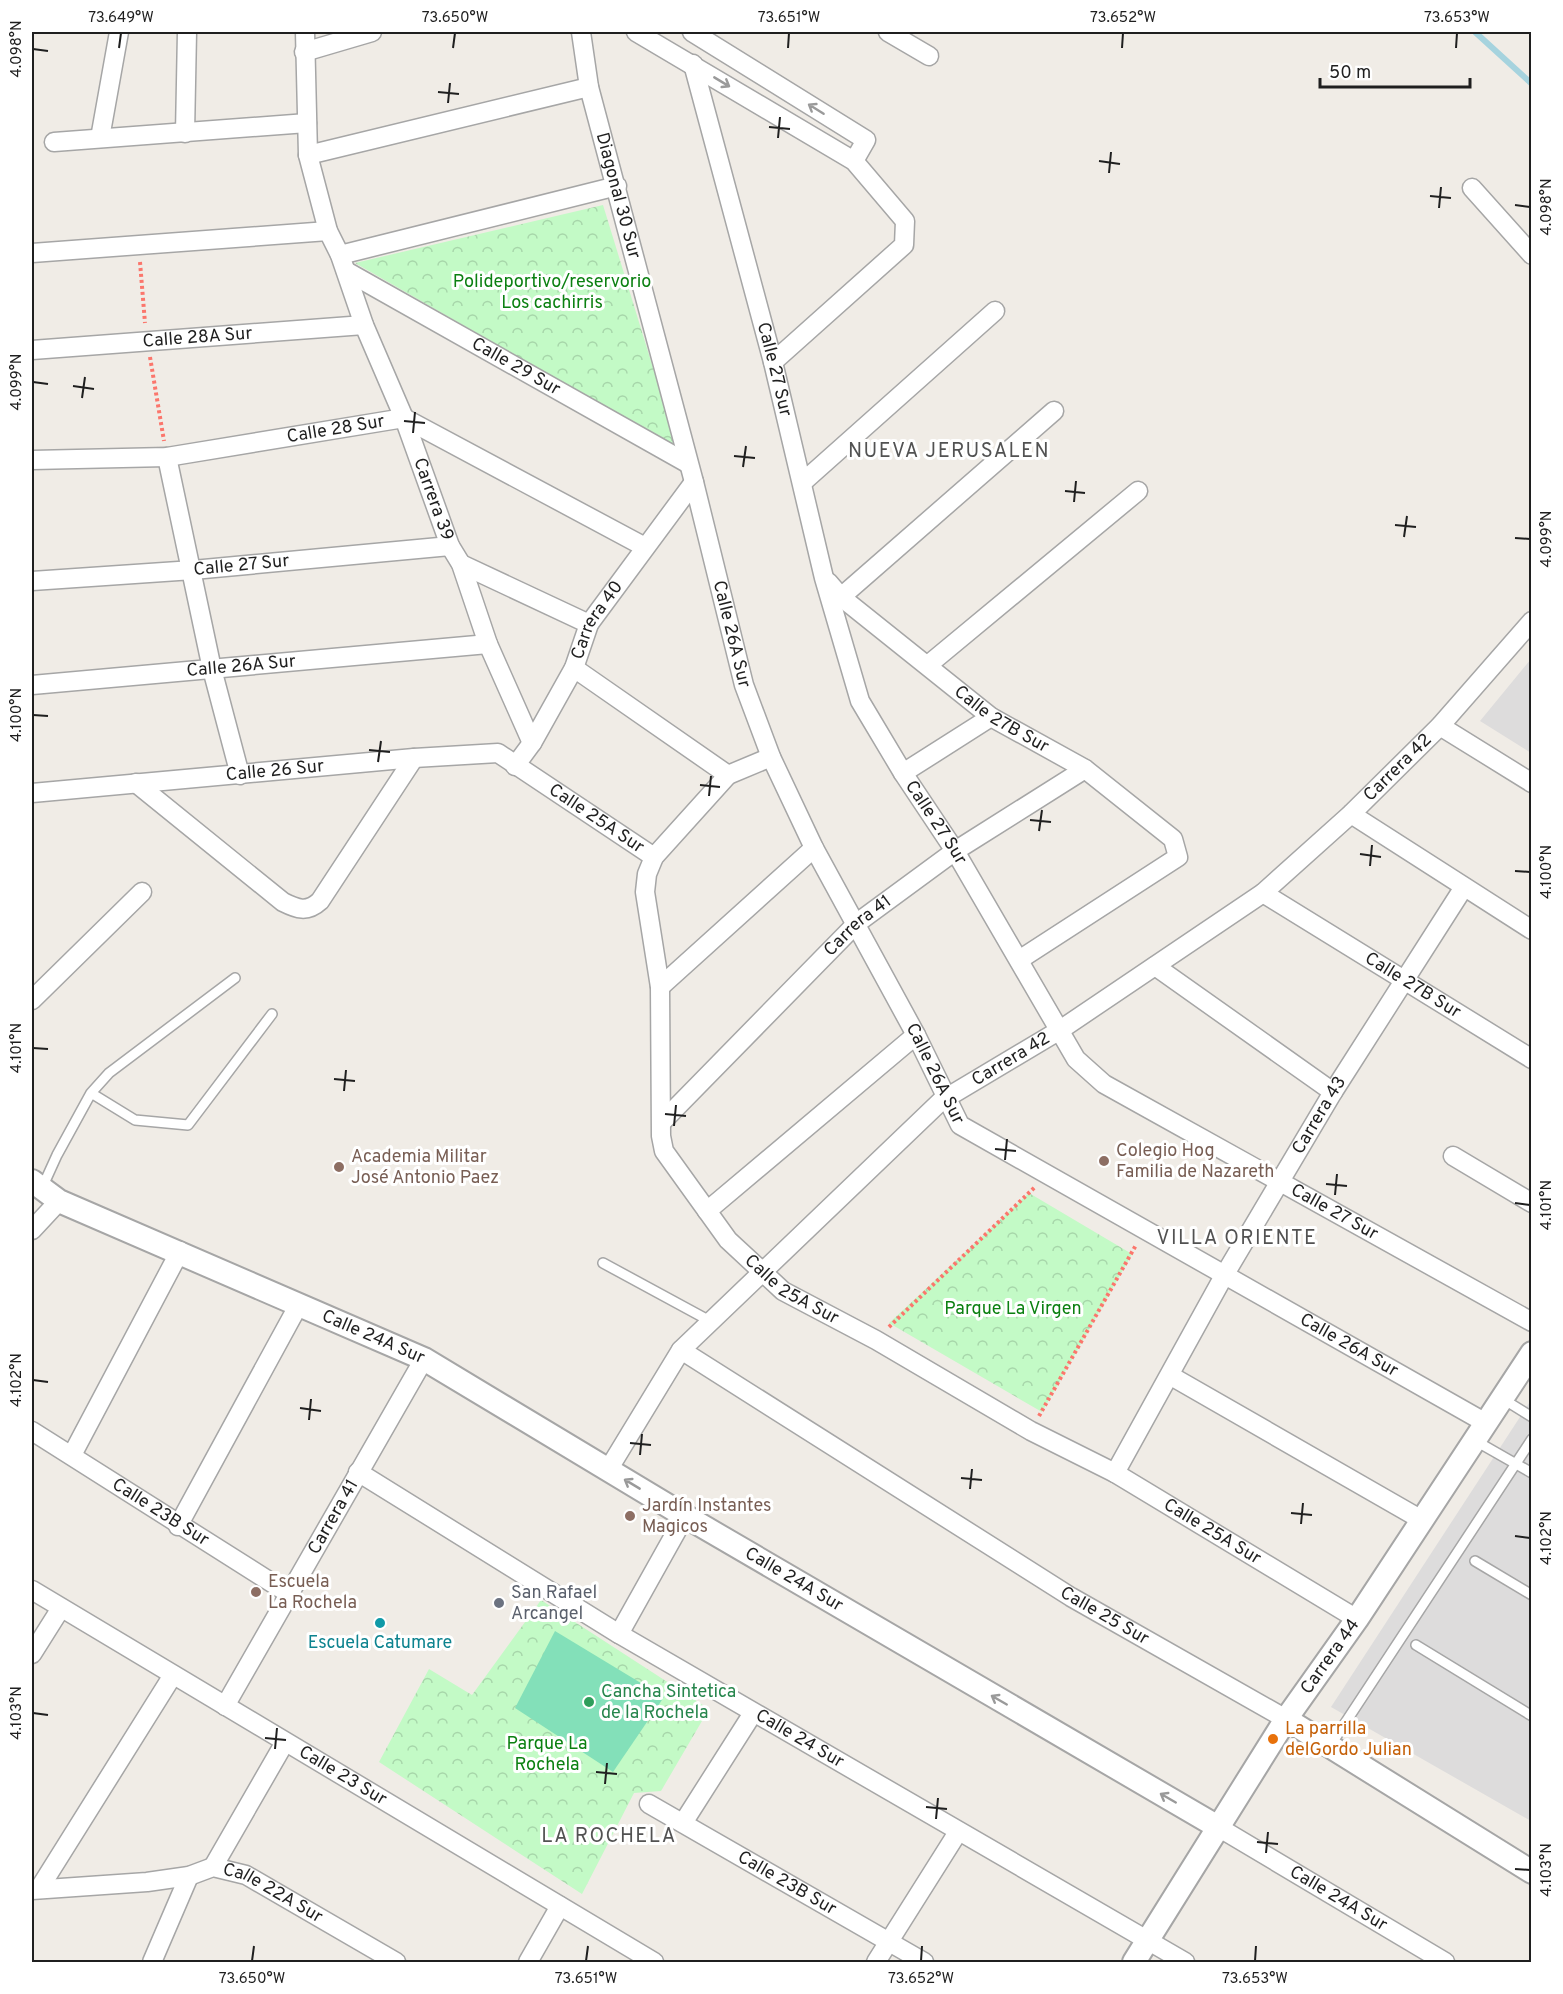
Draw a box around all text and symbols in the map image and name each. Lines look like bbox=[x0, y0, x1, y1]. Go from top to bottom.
text: 73.649°W bbox=[88, 9, 154, 28]
text: 73.650°W bbox=[422, 9, 488, 28]
text: 73.651°W bbox=[758, 9, 820, 28]
text: 73.652°W bbox=[1090, 9, 1156, 28]
text: 73.653°W bbox=[1424, 9, 1490, 28]
text: 4.098°N bbox=[8, 20, 27, 78]
scale bar bbox=[1320, 51, 1470, 89]
text: 50 m bbox=[1329, 62, 1371, 85]
one-way arrow bbox=[713, 76, 730, 88]
one-way arrow bbox=[808, 102, 825, 114]
street label: Diagonal 30 Sur bbox=[590, 130, 646, 261]
text: 4.098°N bbox=[1538, 178, 1557, 236]
park label: Polideportivo/reservorio Los cachirris bbox=[453, 271, 651, 315]
street label: Calle 27 Sur bbox=[751, 320, 797, 419]
street label: Calle 28A Sur bbox=[142, 322, 253, 353]
street label: Calle 29 Sur bbox=[467, 332, 565, 401]
text: 4.099°N bbox=[8, 354, 27, 410]
street label: Calle 28 Sur bbox=[285, 410, 386, 449]
district label: NUEVA JERUSALEN bbox=[848, 439, 1050, 465]
street label: Carrera 39 bbox=[408, 455, 459, 544]
text: 4.099°N bbox=[1538, 511, 1557, 567]
street label: Calle 27 Sur bbox=[192, 550, 290, 581]
street label: Carrera 40 bbox=[566, 576, 628, 663]
street label: Calle 26A Sur bbox=[707, 578, 756, 690]
street label: Calle 26A Sur bbox=[185, 650, 297, 683]
street label: Calle 27B Sur bbox=[949, 680, 1053, 758]
text: 4.100°N bbox=[8, 688, 27, 742]
street label: Carrera 42 bbox=[1359, 729, 1437, 807]
street label: Calle 26 Sur bbox=[225, 755, 325, 787]
street label: Calle 27 Sur bbox=[900, 776, 972, 869]
street label: Calle 25A Sur bbox=[544, 778, 649, 859]
text: 4.100°N bbox=[1538, 845, 1557, 899]
street label: Carrera 41 bbox=[819, 890, 896, 962]
street label: Calle 27B Sur bbox=[1360, 947, 1465, 1024]
street label: Calle 26A Sur bbox=[900, 1019, 969, 1128]
text: 4.101°N bbox=[8, 1023, 27, 1073]
street label: Carrera 42 bbox=[968, 1027, 1054, 1091]
street label: Carrera 43 bbox=[1287, 1072, 1352, 1159]
place label: Colegio Hog Familia de Nazareth bbox=[1116, 1140, 1274, 1184]
place label: Academia Militar José Antonio Paez bbox=[351, 1146, 499, 1190]
marker: Colegio Hog Familia de Nazareth bbox=[1097, 1154, 1111, 1168]
marker: Academia Militar José Antonio Paez bbox=[332, 1160, 346, 1174]
street label: Calle 27 Sur bbox=[1287, 1179, 1382, 1246]
text: 4.101°N bbox=[1538, 1180, 1557, 1230]
district label: VILLA ORIENTE bbox=[1156, 1226, 1318, 1252]
street label: Calle 25A Sur bbox=[739, 1249, 843, 1330]
park label: Parque La Virgen bbox=[944, 1298, 1082, 1321]
street label: Calle 24A Sur bbox=[318, 1305, 428, 1369]
street label: Calle 26A Sur bbox=[1295, 1308, 1402, 1382]
text: 4.102°N bbox=[8, 1353, 27, 1407]
street label: Calle 23B Sur bbox=[108, 1473, 213, 1552]
street label: Carrera 41 bbox=[303, 1475, 364, 1559]
one-way arrow bbox=[624, 1478, 641, 1490]
street label: Calle 25A Sur bbox=[1159, 1493, 1265, 1570]
place label: Jardín Instantes Magicos bbox=[642, 1495, 771, 1539]
marker: Jardín Instantes Magicos bbox=[623, 1509, 637, 1523]
text: 4.102°N bbox=[1538, 1511, 1557, 1565]
street label: Calle 24A Sur bbox=[741, 1542, 847, 1617]
place label: Escuela La Rochela bbox=[268, 1571, 357, 1615]
street label: Calle 25 Sur bbox=[1055, 1581, 1153, 1650]
place label: San Rafael Arcangel bbox=[511, 1582, 597, 1626]
marker: Escuela La Rochela bbox=[249, 1585, 263, 1599]
marker: San Rafael Arcangel bbox=[492, 1596, 506, 1610]
street label: Carrera 44 bbox=[1296, 1614, 1365, 1699]
marker: Escuela Catumare bbox=[373, 1616, 387, 1630]
place label: Escuela Catumare bbox=[308, 1632, 452, 1655]
place label: Cancha Sintetica de la Rochela bbox=[601, 1681, 736, 1725]
text: 4.103°N bbox=[8, 1686, 27, 1740]
one-way arrow bbox=[991, 1693, 1008, 1705]
marker: Cancha Sintetica de la Rochela bbox=[582, 1695, 596, 1709]
street label: Calle 24 Sur bbox=[751, 1704, 848, 1773]
place label: La parrilla delGordo Julian bbox=[1285, 1718, 1412, 1762]
marker: La parrilla delGordo Julian bbox=[1266, 1732, 1280, 1746]
park label: Parque La Rochela bbox=[507, 1733, 587, 1777]
street label: Calle 23 Sur bbox=[294, 1741, 391, 1811]
one-way arrow bbox=[1160, 1791, 1177, 1803]
district label: LA ROCHELA bbox=[541, 1824, 677, 1850]
text: 4.103°N bbox=[1538, 1843, 1557, 1897]
street label: Calle 23B Sur bbox=[733, 1846, 840, 1921]
street label: Calle 22A Sur bbox=[220, 1858, 327, 1929]
street label: Calle 24A Sur bbox=[1285, 1861, 1391, 1937]
text: 73.650°W bbox=[219, 1970, 285, 1989]
text: 73.651°W bbox=[555, 1970, 617, 1989]
text: 73.652°W bbox=[888, 1970, 954, 1989]
text: 73.653°W bbox=[1222, 1970, 1288, 1989]

